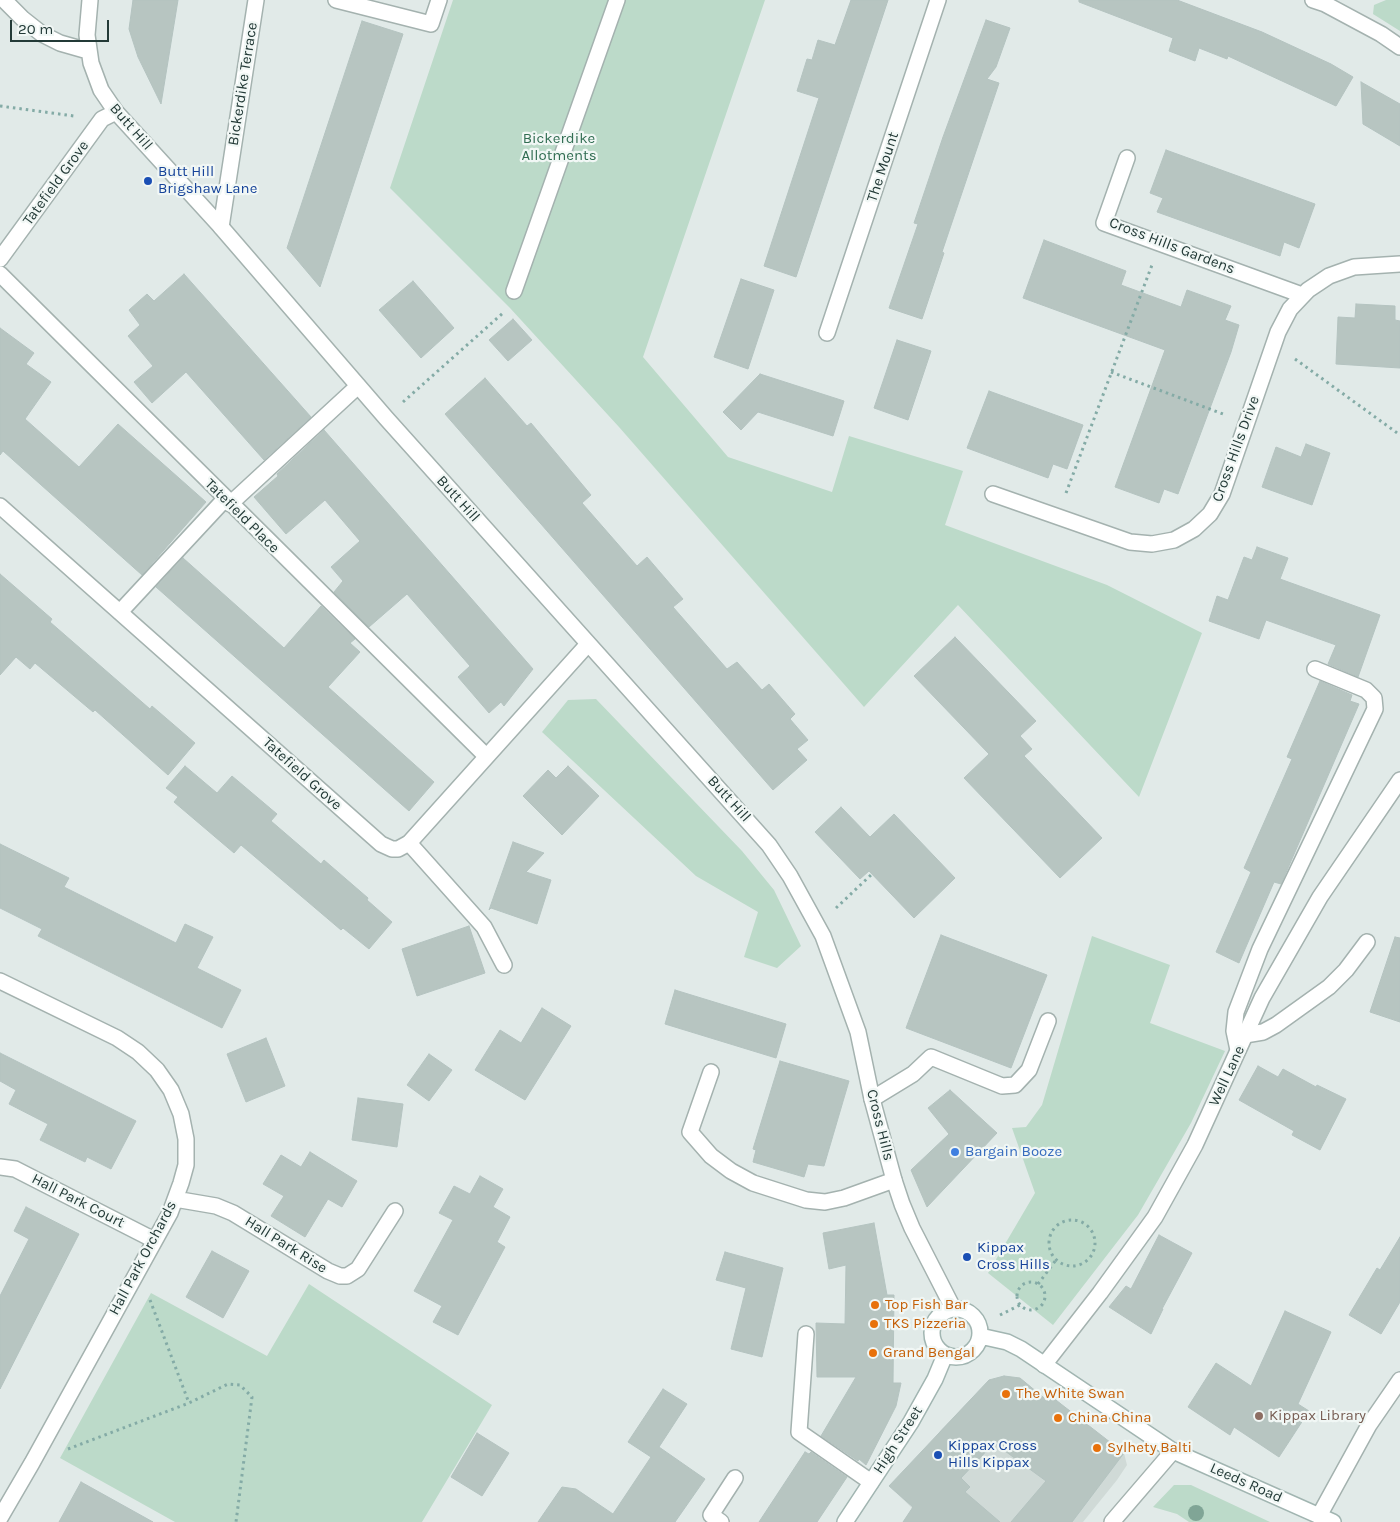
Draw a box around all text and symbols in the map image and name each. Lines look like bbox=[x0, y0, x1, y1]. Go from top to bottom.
scale bar bbox=[12, 10, 111, 42]
text: 20 m bbox=[18, 20, 53, 38]
street label: Bickerdike Terrace bbox=[224, 21, 262, 147]
street label: Butt Hill bbox=[106, 100, 156, 154]
park label: Bickerdike Allotments bbox=[521, 130, 597, 165]
street label: The Mount bbox=[863, 130, 903, 204]
street label: Tatefield Grove bbox=[19, 137, 93, 229]
place label: Butt Hill Brigshaw Lane bbox=[158, 163, 257, 198]
marker: Butt Hill Brigshaw Lane bbox=[142, 175, 154, 187]
street label: Cross Hills Gardens bbox=[1107, 214, 1237, 278]
street label: Cross Hills Drive bbox=[1208, 394, 1264, 504]
street label: Butt Hill bbox=[433, 472, 483, 526]
street label: Tatefield Place bbox=[201, 475, 283, 557]
street label: Tatefield Grove bbox=[259, 734, 345, 814]
street label: Butt Hill bbox=[704, 772, 754, 826]
street label: Well Lane bbox=[1205, 1043, 1249, 1109]
street label: Cross Hills bbox=[862, 1087, 898, 1163]
place label: Bargain Booze bbox=[965, 1143, 1062, 1161]
marker: Bargain Booze bbox=[949, 1146, 961, 1158]
street label: Hall Park Court bbox=[29, 1170, 127, 1232]
street label: Hall Park Orchards bbox=[105, 1198, 181, 1318]
street label: Hall Park Rise bbox=[242, 1213, 330, 1277]
place label: Kippax Cross Hills bbox=[977, 1239, 1050, 1274]
marker: Kippax Cross Hills bbox=[961, 1251, 973, 1263]
place label: Top Fish Bar bbox=[885, 1296, 968, 1314]
marker: Top Fish Bar bbox=[869, 1299, 881, 1311]
place label: TKS Pizzeria bbox=[884, 1315, 966, 1333]
marker: TKS Pizzeria bbox=[868, 1318, 880, 1330]
place label: Grand Bengal bbox=[883, 1344, 975, 1362]
marker: Grand Bengal bbox=[867, 1347, 879, 1359]
place label: The White Swan bbox=[1016, 1385, 1125, 1403]
marker: The White Swan bbox=[1000, 1388, 1012, 1400]
street label: High Street bbox=[870, 1403, 926, 1477]
place label: Kippax Library bbox=[1269, 1407, 1366, 1425]
place label: China China bbox=[1068, 1409, 1152, 1427]
marker: Kippax Library bbox=[1253, 1410, 1265, 1422]
marker: China China bbox=[1052, 1412, 1064, 1424]
place label: Kippax Cross Hills Kippax bbox=[948, 1437, 1037, 1472]
place label: Sylhety Balti bbox=[1107, 1439, 1192, 1457]
marker: Sylhety Balti bbox=[1091, 1442, 1103, 1454]
marker: Kippax Cross Hills Kippax bbox=[932, 1449, 944, 1461]
street label: Leeds Road bbox=[1207, 1459, 1285, 1507]

